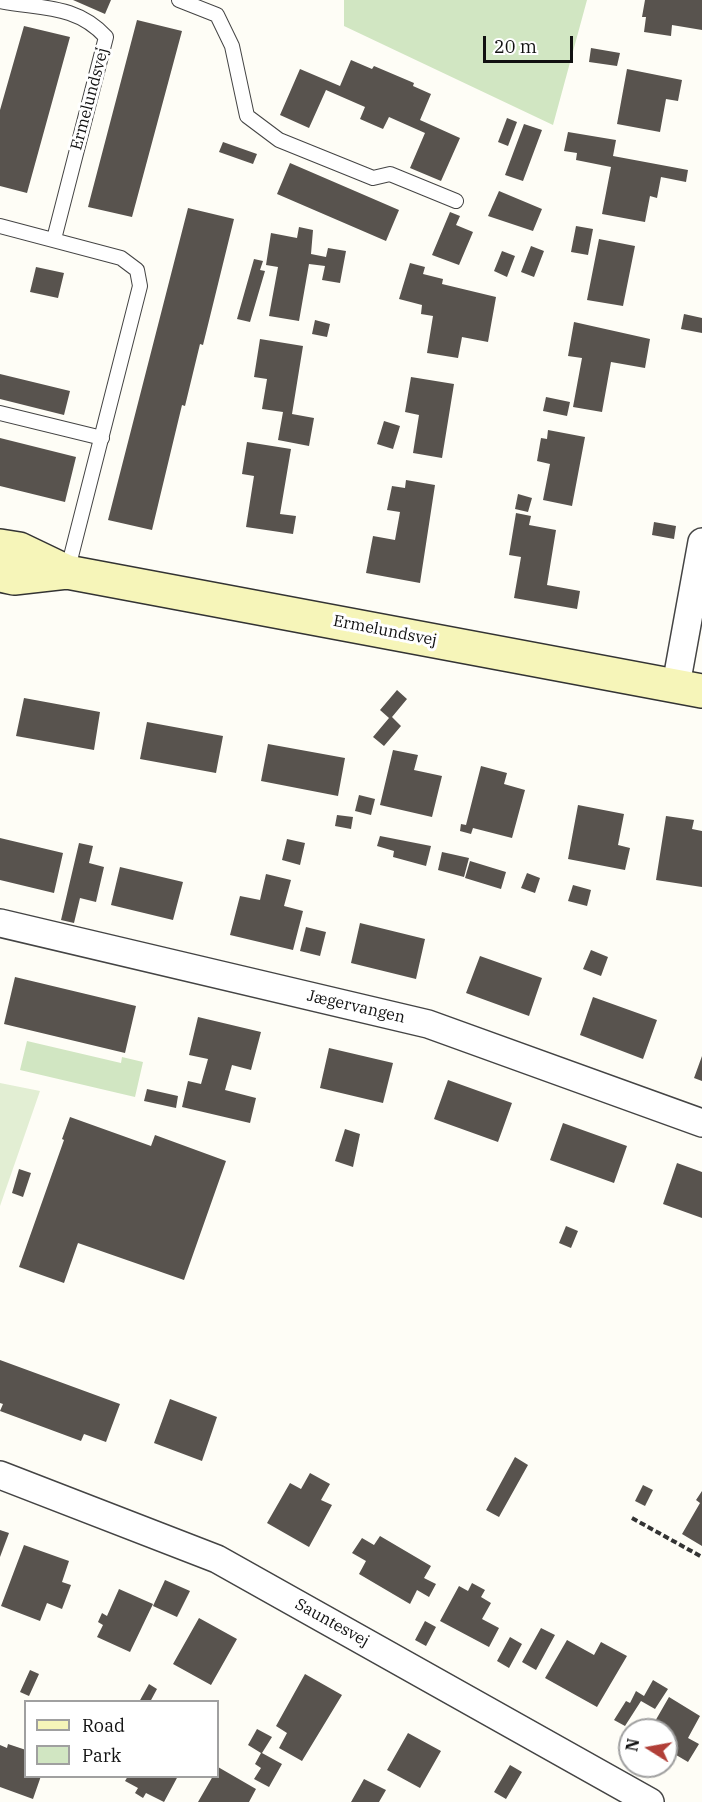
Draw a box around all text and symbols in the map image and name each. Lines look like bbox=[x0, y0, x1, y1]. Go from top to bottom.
scale bar bbox=[486, 24, 576, 62]
text: 20 m bbox=[494, 35, 537, 58]
street label: Ermelundsvej bbox=[67, 46, 113, 152]
street label: Ermelundsvej bbox=[331, 612, 439, 650]
street label: Jægervangen bbox=[305, 986, 407, 1028]
street label: Sauntesvej bbox=[292, 1595, 372, 1651]
legend bbox=[24, 1700, 219, 1778]
text: Road bbox=[82, 1714, 125, 1737]
north arrow bbox=[618, 1718, 678, 1778]
text: N bbox=[621, 1737, 643, 1753]
text: Park bbox=[82, 1744, 121, 1767]

